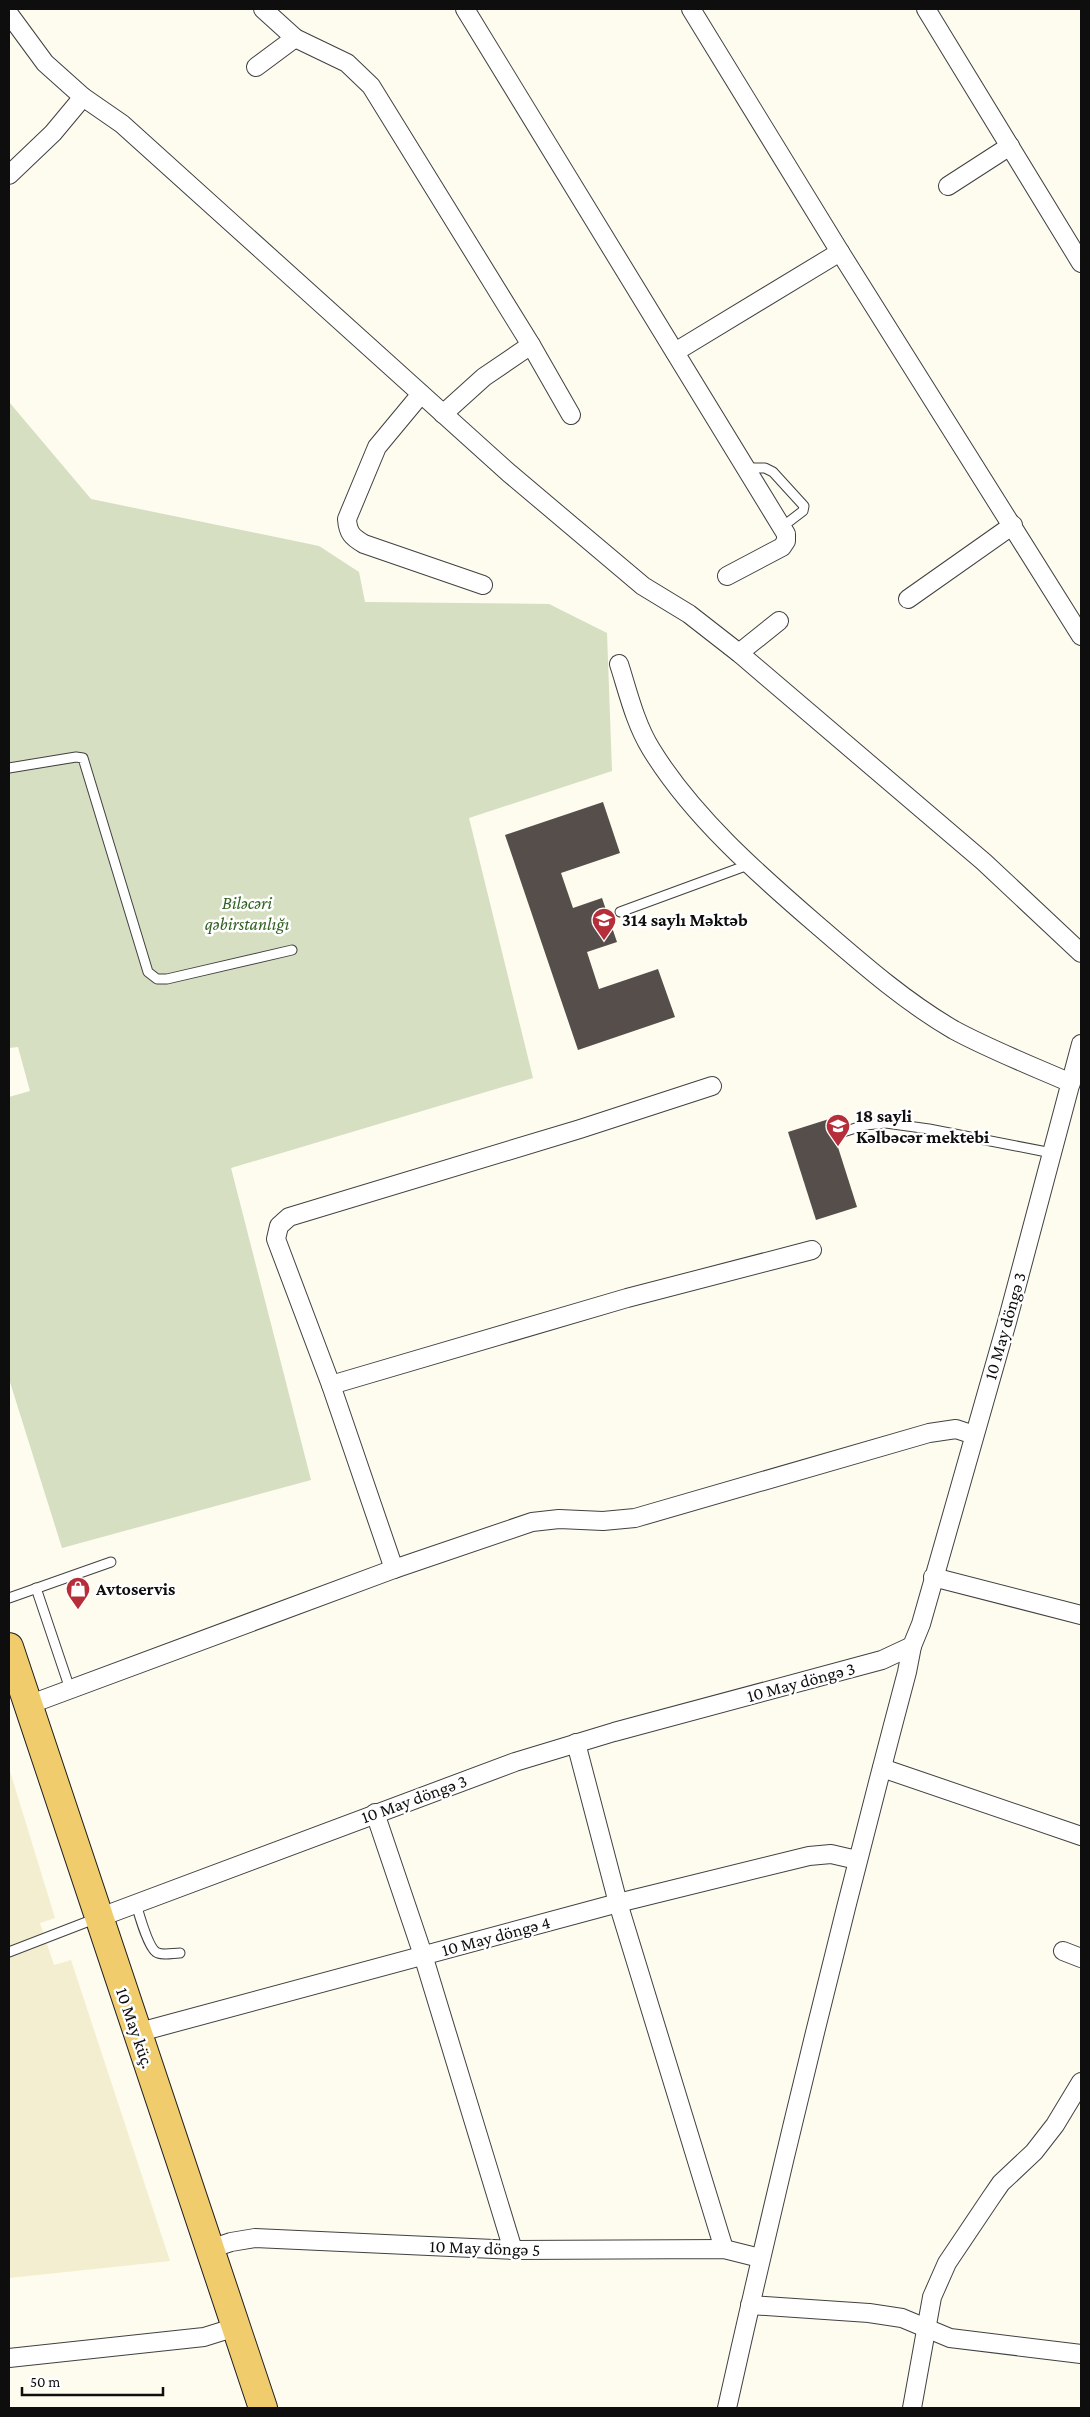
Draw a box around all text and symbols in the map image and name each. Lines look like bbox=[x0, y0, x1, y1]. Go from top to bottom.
park label: Biləcəri qəbirstanlığı bbox=[205, 893, 289, 934]
school or university icon: 314 saylı Məktəb bbox=[591, 907, 617, 941]
place label: 314 saylı Məktəb bbox=[622, 910, 748, 930]
place label: 18 sayli Kəlbəcər mektebi bbox=[856, 1106, 990, 1147]
school or university icon: 18 sayli Kəlbəcər mektebi bbox=[825, 1113, 851, 1147]
street label: 10 May döngə 3 bbox=[980, 1270, 1030, 1382]
shop icon: Avtoservis bbox=[65, 1576, 91, 1610]
place label: Avtoservis bbox=[95, 1579, 175, 1599]
street label: 10 May döngə 3 bbox=[745, 1658, 857, 1706]
street label: 10 May döngə 3 bbox=[358, 1771, 470, 1827]
street label: 10 May döngə 4 bbox=[439, 1912, 553, 1960]
street label: 10 May küç. bbox=[112, 1985, 158, 2071]
street label: 10 May döngə 5 bbox=[429, 2236, 541, 2260]
scale bar bbox=[22, 2364, 164, 2396]
text: 50 m bbox=[30, 2374, 60, 2390]

